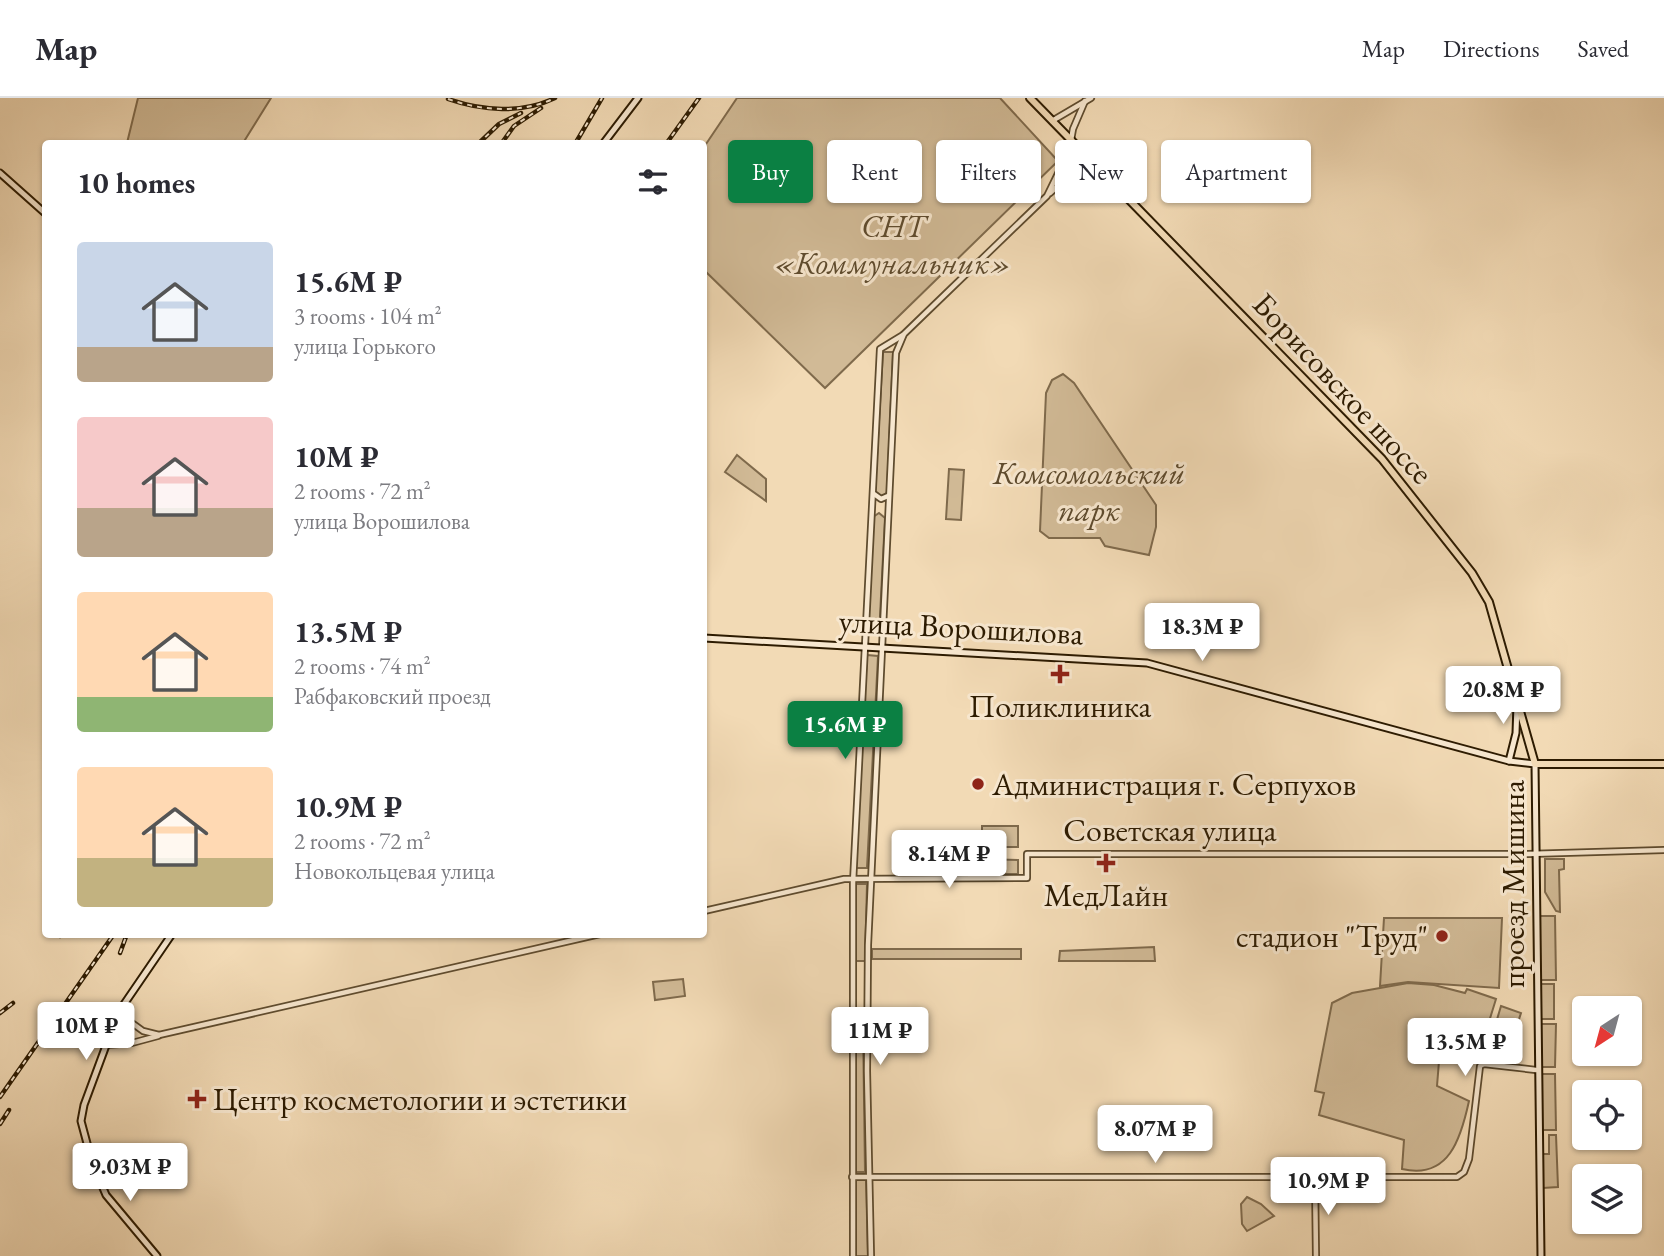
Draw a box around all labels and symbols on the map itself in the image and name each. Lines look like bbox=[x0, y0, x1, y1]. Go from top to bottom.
park label: СНТ «Коммунальник» bbox=[775, 205, 1011, 284]
street label: Борисовское шоссе bbox=[1243, 283, 1443, 493]
park label: Комсомольский парк bbox=[992, 452, 1185, 531]
street label: улица Ворошилова bbox=[838, 600, 1085, 654]
pin: 18.3M ₽ bbox=[1137, 603, 1267, 663]
marker: Поликлиника bbox=[1050, 664, 1070, 684]
pin: 20.8M ₽ bbox=[1438, 666, 1568, 726]
place label: Поликлиника bbox=[969, 685, 1152, 727]
pin: 15.6M ₽ bbox=[780, 702, 910, 761]
place label: Администрация г. Серпухов bbox=[991, 763, 1356, 805]
marker: Администрация г. Серпухов bbox=[970, 776, 986, 792]
street label: проезд Мишина bbox=[1492, 780, 1534, 988]
street label: Советская улица bbox=[1063, 809, 1277, 851]
pin: 8.14M ₽ bbox=[884, 830, 1014, 890]
marker: МедЛайн bbox=[1096, 853, 1116, 873]
place label: МедЛайн bbox=[1044, 874, 1168, 916]
place label: стадион "Труд" bbox=[1236, 915, 1428, 957]
marker: стадион "Труд" bbox=[1434, 928, 1450, 944]
north arrow bbox=[1572, 996, 1642, 1066]
pin: 10M ₽ bbox=[37, 1002, 135, 1062]
pin: 11M ₽ bbox=[831, 1007, 929, 1067]
pin: 13.5M ₽ bbox=[1400, 1018, 1530, 1078]
place label: Центр косметологии и эстетики bbox=[213, 1078, 627, 1120]
marker: Центр косметологии и эстетики bbox=[187, 1089, 207, 1109]
pin: 8.07M ₽ bbox=[1090, 1105, 1220, 1165]
pin: 9.03M ₽ bbox=[65, 1144, 195, 1203]
pin: 10.9M ₽ bbox=[1263, 1158, 1393, 1217]

